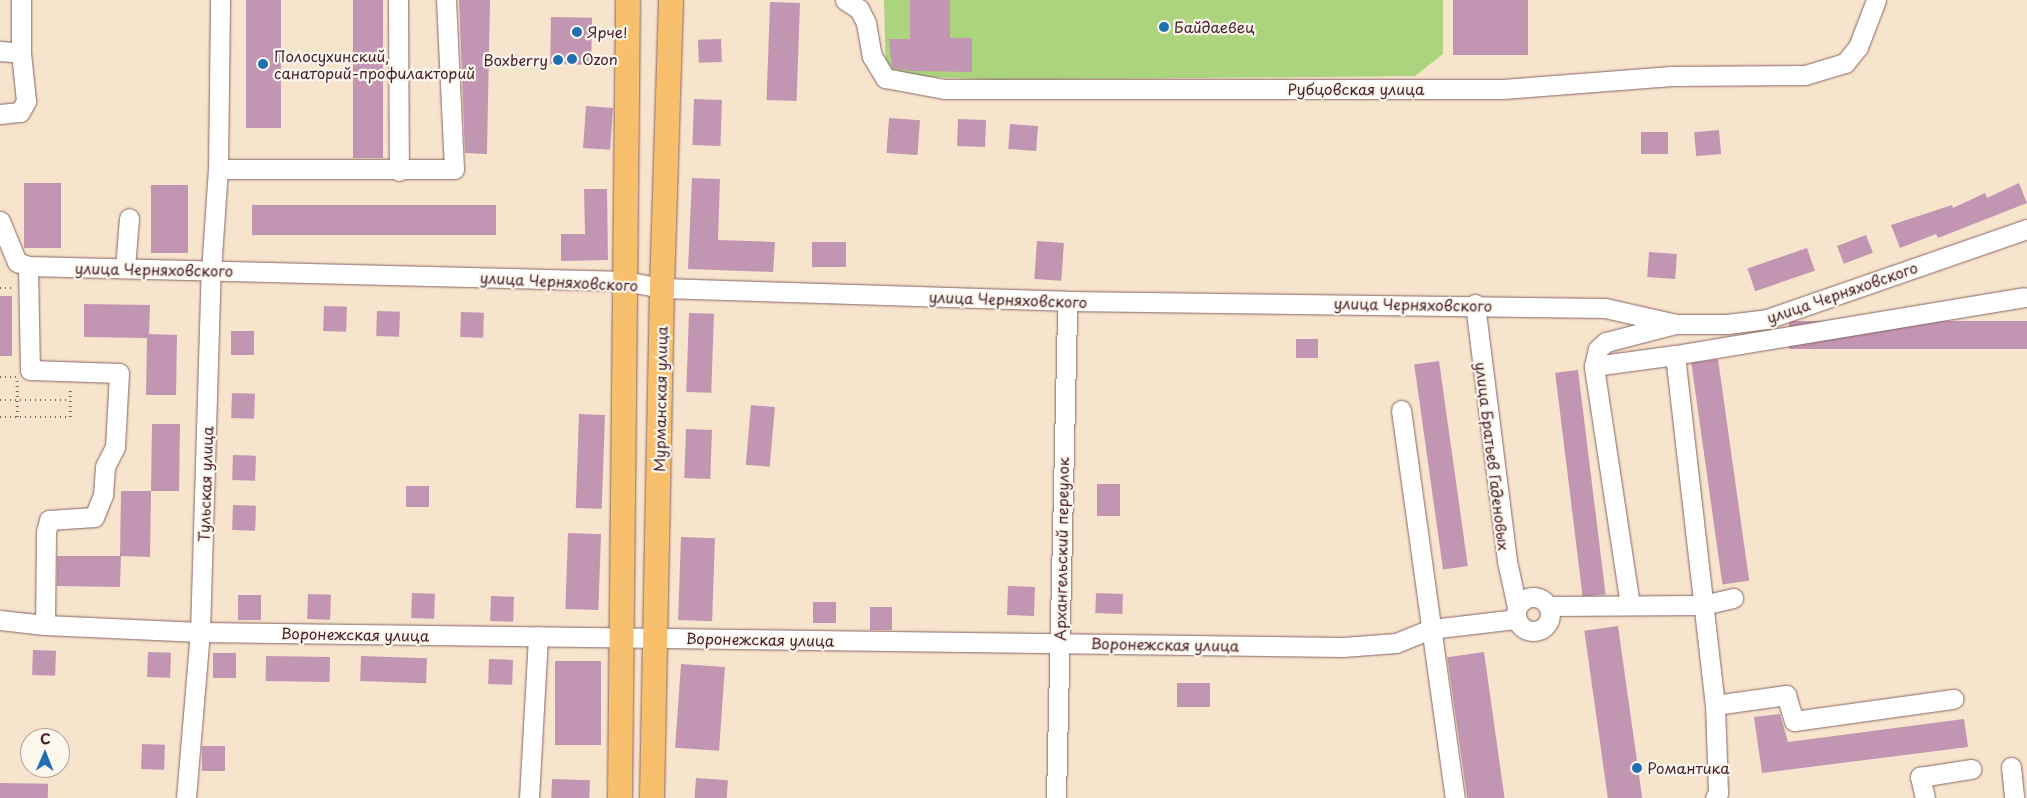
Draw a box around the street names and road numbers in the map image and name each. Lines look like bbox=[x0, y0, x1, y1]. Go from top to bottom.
street label: Рубцовская улица bbox=[1287, 80, 1425, 98]
street label: улица Черняховского bbox=[1764, 258, 1920, 326]
street label: улица Черняховского bbox=[74, 259, 234, 279]
street label: улица Черняховского bbox=[479, 268, 639, 294]
street label: улица Черняховского bbox=[928, 287, 1088, 311]
street label: улица Черняховского bbox=[1333, 294, 1493, 314]
street label: Мурманская улица bbox=[650, 326, 670, 472]
street label: улица Братьев Гаденовых bbox=[1472, 360, 1514, 552]
street label: Тульская улица bbox=[194, 425, 216, 543]
street label: Архангельский переулок bbox=[1050, 457, 1072, 641]
street label: Воронежская улица bbox=[280, 624, 430, 644]
street label: Воронежская улица bbox=[685, 629, 835, 649]
street label: Воронежская улица bbox=[1090, 634, 1240, 654]

